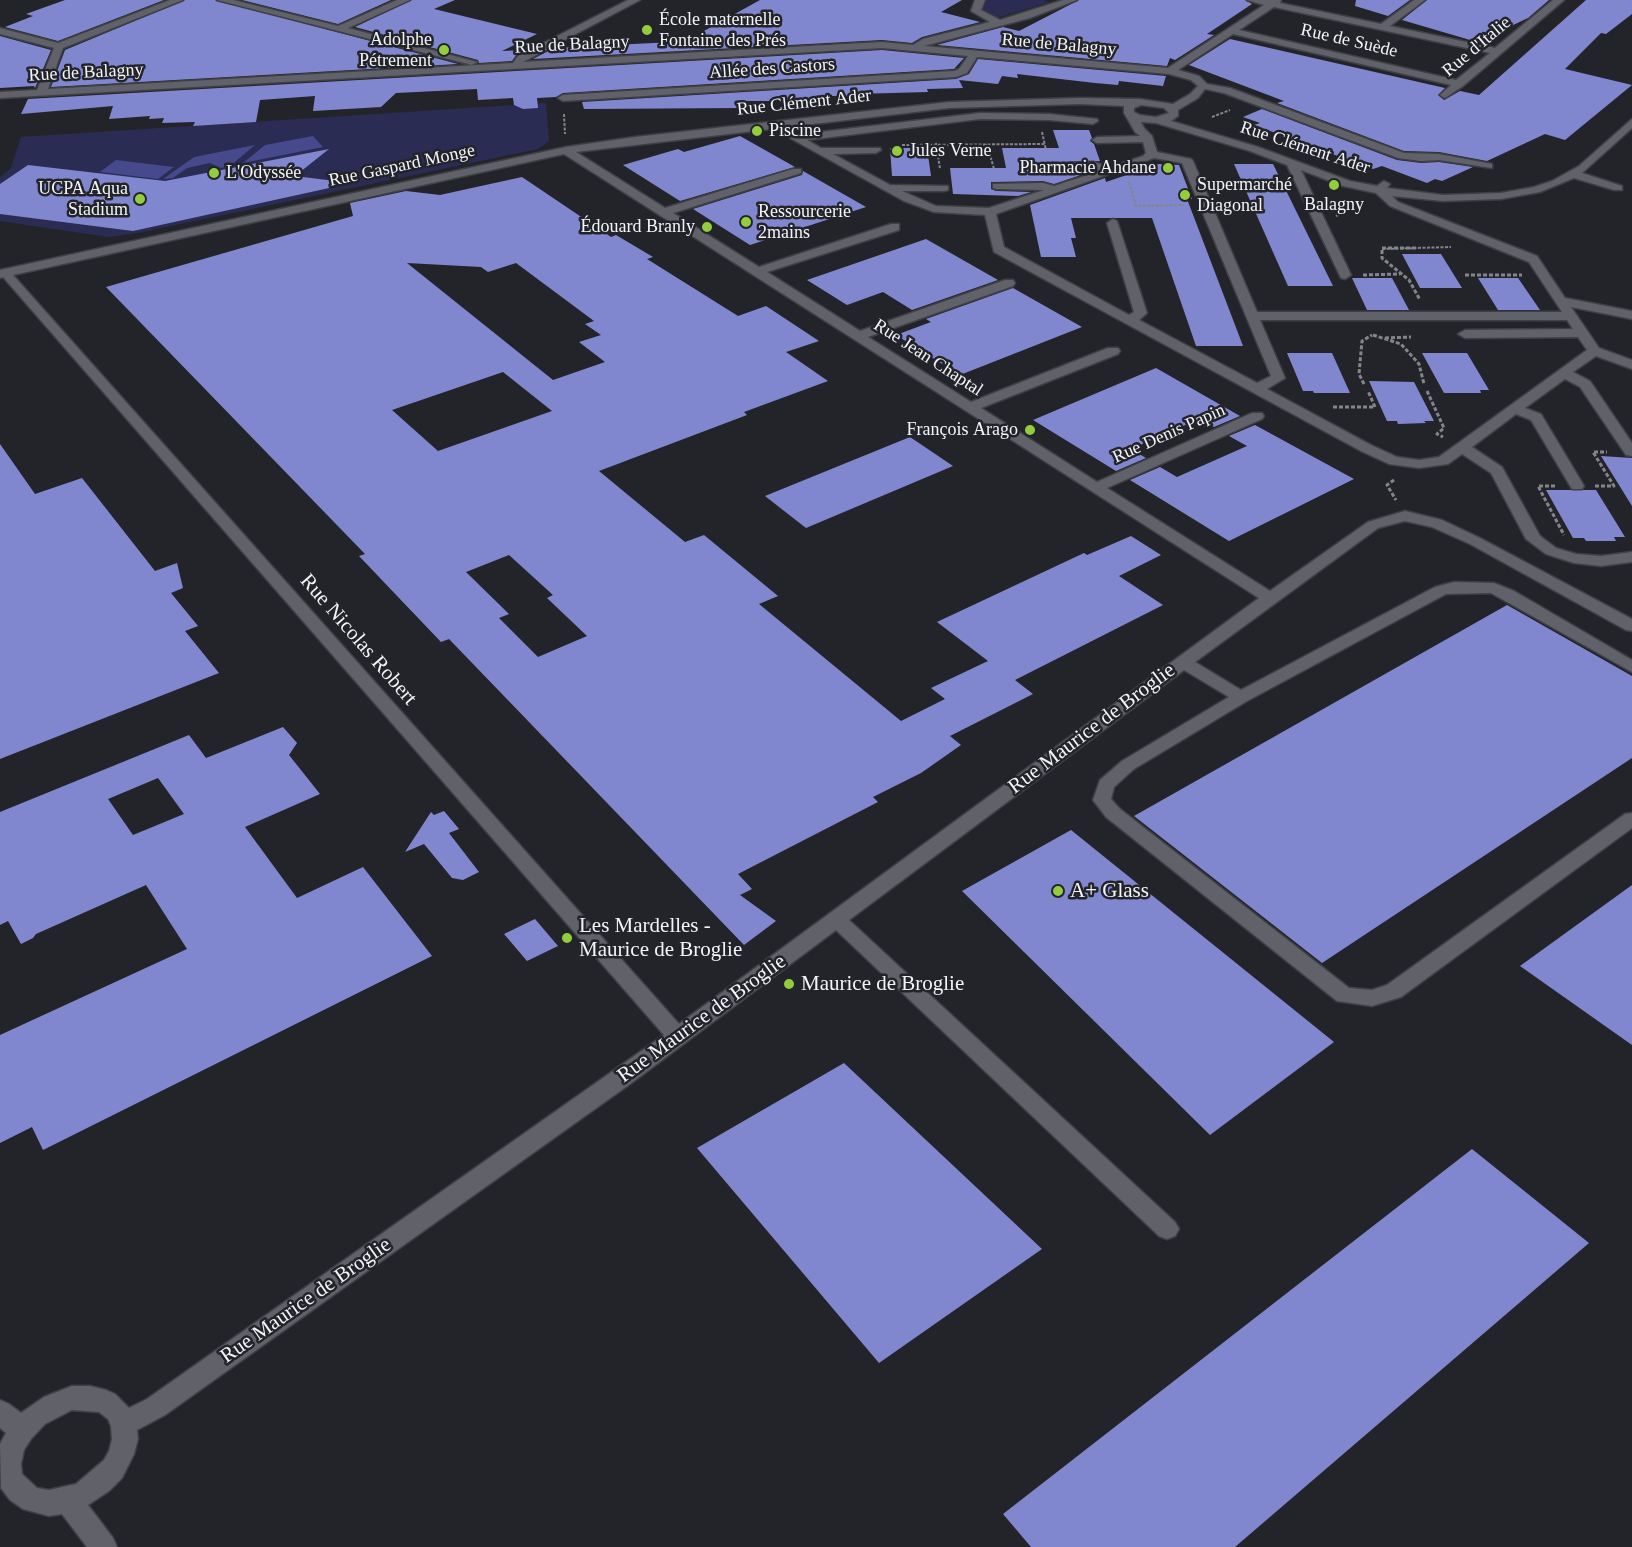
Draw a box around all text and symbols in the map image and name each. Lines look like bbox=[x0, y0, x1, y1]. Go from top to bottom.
place label: École maternelle Fontaine des Prés bbox=[659, 9, 786, 52]
street label: Rue d'Italie bbox=[1438, 12, 1516, 82]
street label: Rue de Suède bbox=[1298, 19, 1400, 63]
marker: École maternelle Fontaine des Prés bbox=[640, 23, 654, 37]
place label: Adolphe Pétrement bbox=[359, 29, 432, 72]
street label: Rue de Balagny bbox=[1001, 29, 1117, 61]
street label: Rue de Balagny bbox=[514, 31, 630, 59]
marker: Adolphe Pétrement bbox=[437, 43, 451, 57]
street label: Allée des Castors bbox=[708, 54, 836, 84]
street label: Rue de Balagny bbox=[28, 59, 144, 87]
street label: Rue Clément Ader bbox=[736, 85, 872, 121]
street label: Rue Clément Ader bbox=[1237, 117, 1373, 179]
place label: Piscine bbox=[769, 120, 821, 142]
marker: Piscine bbox=[750, 124, 764, 138]
street label: Rue Gaspard Monge bbox=[327, 140, 477, 192]
place label: Jules Verne bbox=[909, 140, 991, 162]
marker: Jules Verne bbox=[890, 144, 904, 158]
place label: Pharmacie Ahdane bbox=[1020, 157, 1156, 179]
marker: Pharmacie Ahdane bbox=[1161, 161, 1175, 175]
place label: L'Odyssée bbox=[226, 162, 301, 184]
marker: L'Odyssée bbox=[207, 166, 221, 180]
place label: Supermarché Diagonal bbox=[1197, 174, 1292, 216]
place label: UCPA Aqua Stadium bbox=[38, 178, 128, 220]
marker: Balagny bbox=[1327, 178, 1341, 192]
marker: Supermarché Diagonal bbox=[1178, 188, 1192, 202]
marker: UCPA Aqua Stadium bbox=[133, 192, 147, 206]
place label: Balagny bbox=[1304, 194, 1364, 216]
place label: Ressourcerie 2mains bbox=[758, 201, 851, 244]
marker: Ressourcerie 2mains bbox=[739, 215, 753, 229]
place label: Édouard Branly bbox=[581, 216, 695, 238]
marker: Édouard Branly bbox=[700, 220, 714, 234]
street label: Rue Jean Chaptal bbox=[869, 315, 987, 401]
street label: Rue Denis Papin bbox=[1109, 400, 1229, 468]
place label: François Arago bbox=[907, 419, 1018, 441]
marker: François Arago bbox=[1023, 423, 1037, 437]
street label: Rue Nicolas Robert bbox=[294, 569, 422, 711]
street label: Rue Maurice de Broglie bbox=[1004, 658, 1180, 800]
place label: A+ Glass bbox=[1070, 878, 1149, 904]
marker: A+ Glass bbox=[1051, 884, 1065, 898]
place label: Les Mardelles - Maurice de Broglie bbox=[579, 913, 742, 963]
marker: Les Mardelles - Maurice de Broglie bbox=[560, 931, 574, 945]
street label: Rue Maurice de Broglie bbox=[613, 949, 791, 1089]
place label: Maurice de Broglie bbox=[801, 971, 964, 997]
marker: Maurice de Broglie bbox=[782, 977, 796, 991]
street label: Rue Maurice de Broglie bbox=[216, 1233, 396, 1369]

